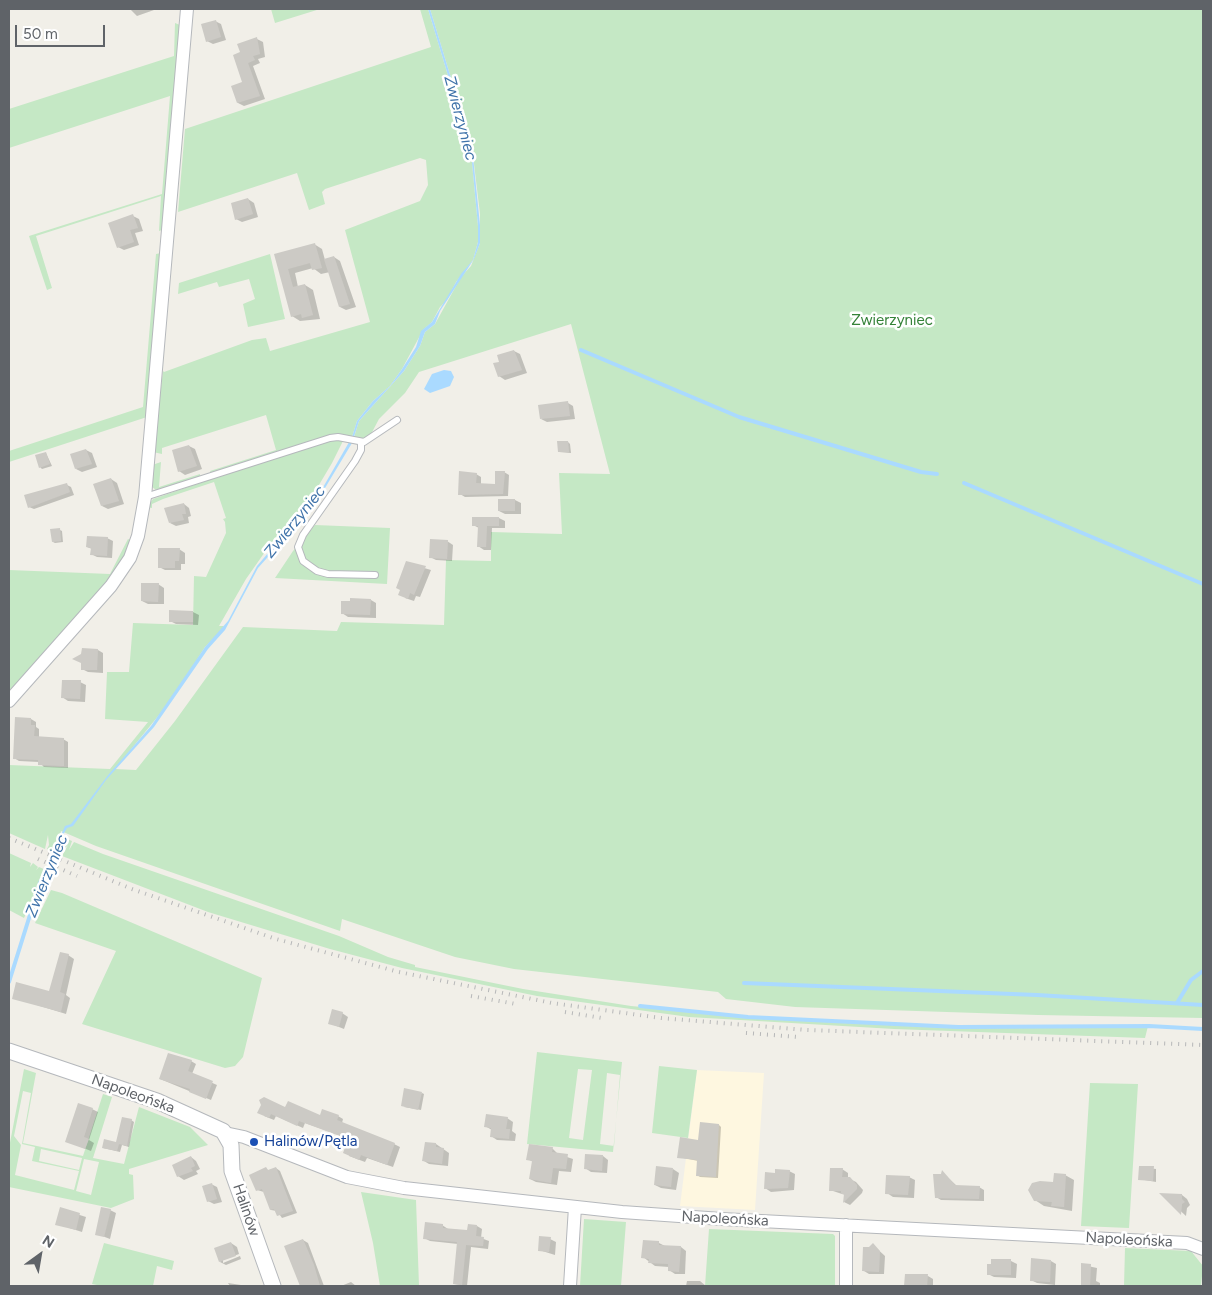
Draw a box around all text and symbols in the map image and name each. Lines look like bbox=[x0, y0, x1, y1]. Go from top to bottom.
scale bar bbox=[18, 15, 108, 47]
text: 50 m bbox=[23, 25, 58, 43]
water label: Zwierzyniec bbox=[439, 73, 481, 163]
park label: Zwierzyniec bbox=[851, 312, 933, 330]
water label: Zwierzyniec bbox=[260, 482, 330, 562]
water label: Zwierzyniec bbox=[22, 832, 72, 920]
street label: Napoleońska bbox=[89, 1071, 177, 1117]
place label: Halinów/Pętla bbox=[264, 1133, 358, 1151]
marker: Halinów/Pętla bbox=[248, 1136, 260, 1148]
street label: Halinów bbox=[229, 1181, 263, 1239]
street label: Napoleońska bbox=[681, 1208, 769, 1230]
street label: Napoleońska bbox=[1085, 1229, 1173, 1251]
north arrow bbox=[15, 1230, 65, 1280]
text: N bbox=[39, 1232, 57, 1252]

